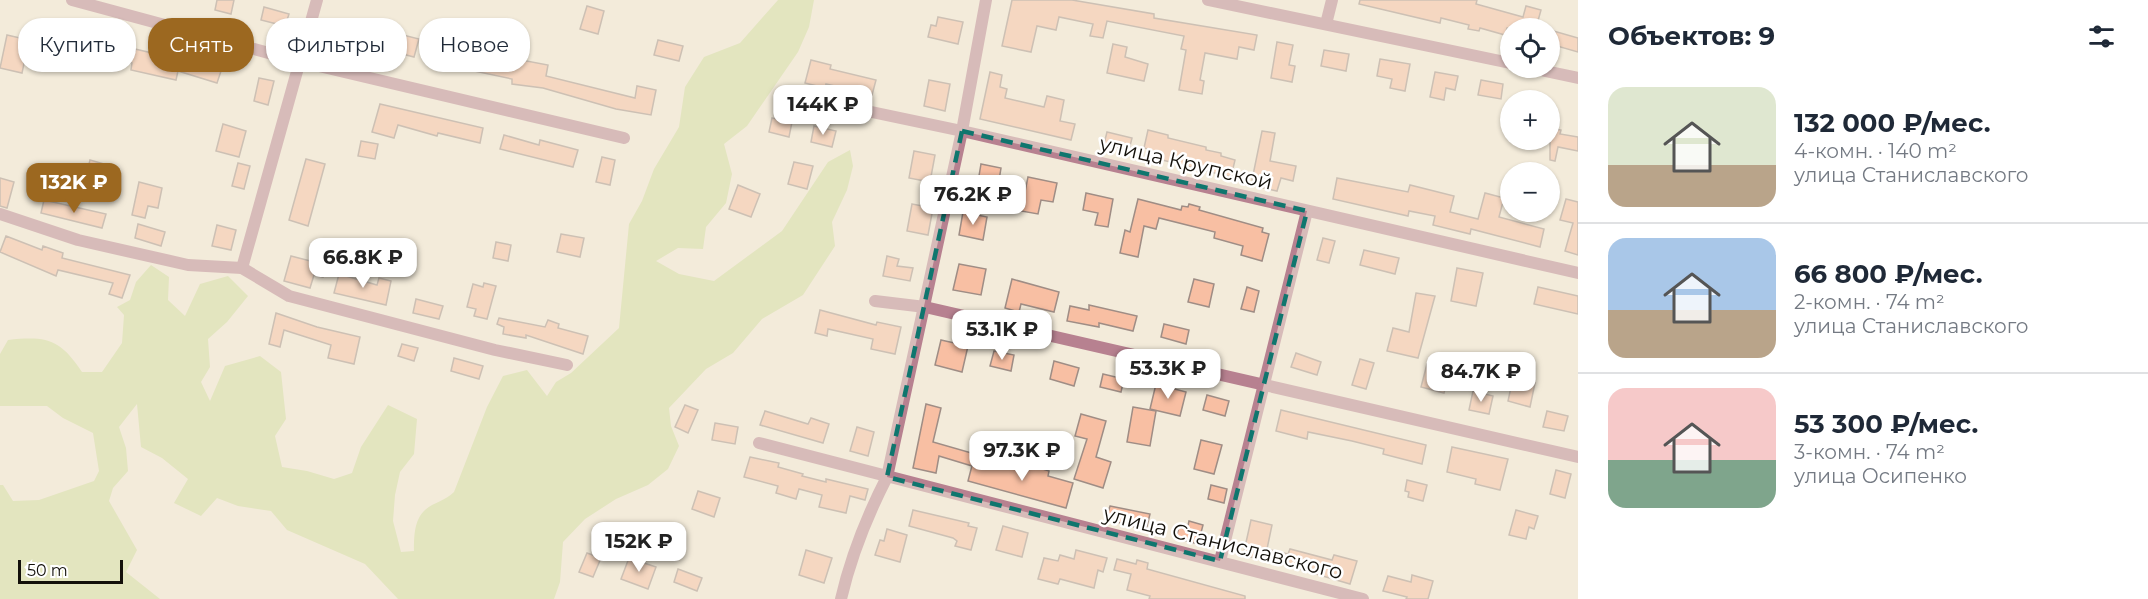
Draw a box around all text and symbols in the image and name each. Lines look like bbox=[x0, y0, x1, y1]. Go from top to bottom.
chip: Купить bbox=[18, 18, 136, 72]
chip: Снять bbox=[148, 18, 254, 72]
chip: Фильтры bbox=[266, 18, 407, 72]
chip: Новое bbox=[419, 18, 530, 72]
map controls bbox=[1500, 18, 1560, 222]
button: locate bbox=[1500, 18, 1560, 78]
text: Объектов: 9 bbox=[1608, 20, 1775, 52]
icon: filters bbox=[2085, 20, 2118, 53]
pin: 144K ₽ bbox=[774, 85, 872, 136]
button: + bbox=[1500, 90, 1560, 150]
text: 144K ₽ bbox=[787, 92, 859, 116]
text: 132 000 ₽/мес. bbox=[1794, 107, 1991, 139]
icon: home bbox=[1656, 111, 1728, 183]
street label: улица Крупской bbox=[1096, 130, 1275, 195]
text: 4-комн. · 140 m² bbox=[1794, 139, 1957, 163]
button: − bbox=[1500, 162, 1560, 222]
pin: 132K ₽ bbox=[25, 163, 123, 214]
text: улица Станиславского bbox=[1794, 163, 2028, 187]
text: 132K ₽ bbox=[40, 170, 108, 194]
pin: 76.2K ₽ bbox=[918, 175, 1028, 226]
text: 76.2K ₽ bbox=[934, 182, 1012, 206]
pin: 66.8K ₽ bbox=[308, 238, 418, 289]
text: 66.8K ₽ bbox=[323, 245, 403, 269]
text: 66 800 ₽/мес. bbox=[1794, 258, 1983, 290]
icon: home bbox=[1656, 262, 1728, 334]
text: 2-комн. · 74 m² bbox=[1794, 290, 1945, 314]
pin: 53.1K ₽ bbox=[947, 310, 1057, 361]
text: улица Станиславского bbox=[1794, 314, 2028, 338]
text: 53.1K ₽ bbox=[966, 317, 1038, 341]
pin: 53.3K ₽ bbox=[1113, 349, 1223, 400]
pin: 84.7K ₽ bbox=[1426, 352, 1536, 403]
text: 53.3K ₽ bbox=[1130, 356, 1206, 380]
text: 84.7K ₽ bbox=[1441, 359, 1521, 383]
text: 53 300 ₽/мес. bbox=[1794, 408, 1978, 440]
icon: home bbox=[1656, 412, 1728, 484]
pin: 97.3K ₽ bbox=[967, 431, 1077, 482]
text: 97.3K ₽ bbox=[983, 438, 1061, 462]
text: 3-комн. · 74 m² bbox=[1794, 440, 1945, 464]
text: улица Осипенко bbox=[1794, 464, 1967, 488]
street label: улица Станиславского bbox=[1100, 500, 1346, 584]
pin: 152K ₽ bbox=[590, 522, 688, 573]
text: 152K ₽ bbox=[605, 529, 673, 553]
scale bar bbox=[18, 557, 123, 584]
text: 50 m bbox=[27, 561, 68, 580]

